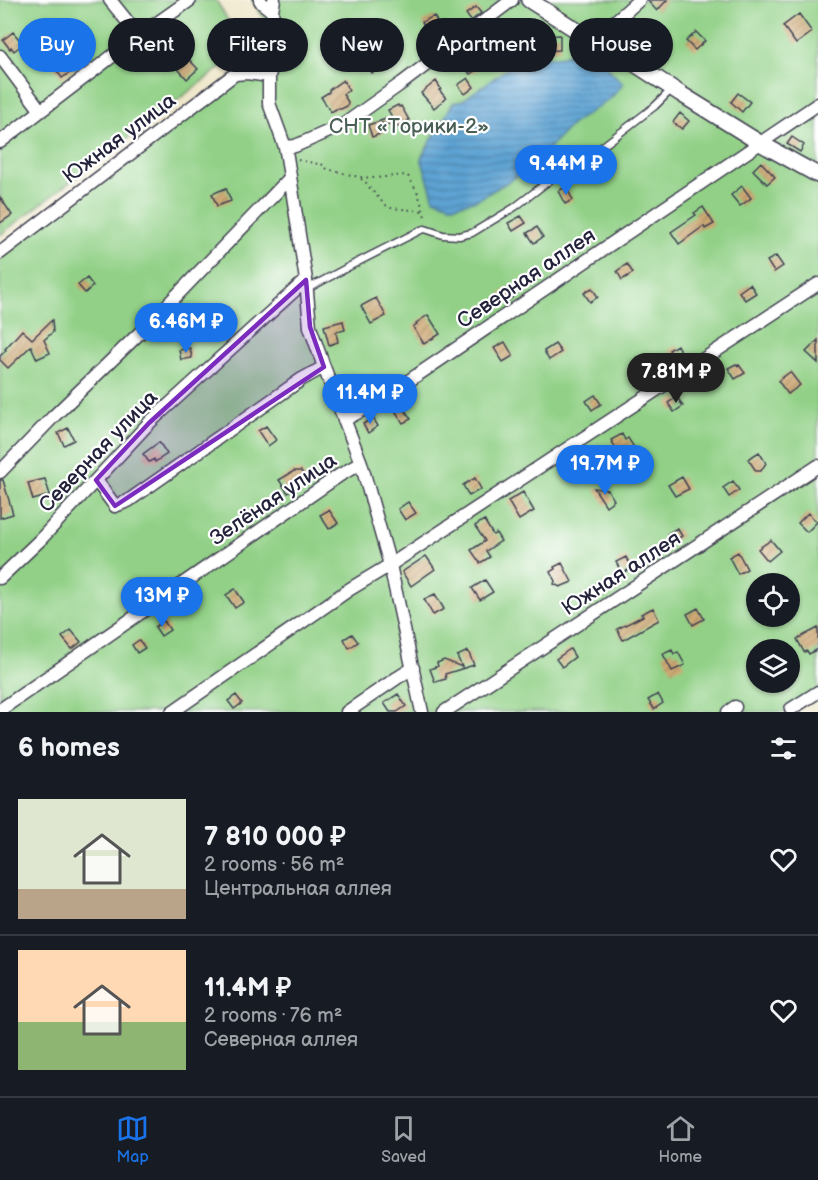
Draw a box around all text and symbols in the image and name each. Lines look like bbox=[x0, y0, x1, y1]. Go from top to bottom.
chip: Buy bbox=[18, 18, 96, 72]
chip: Rent bbox=[108, 18, 195, 72]
chip: Filters bbox=[207, 18, 308, 72]
chip: New bbox=[320, 18, 404, 72]
chip: Apartment bbox=[416, 18, 557, 72]
chip: House bbox=[569, 18, 673, 72]
street label: Южная улица bbox=[58, 87, 181, 189]
park label: СНТ «Торики-2» bbox=[329, 114, 489, 139]
pin: 9.44M ₽ bbox=[511, 145, 621, 196]
text: 9.44M ₽ bbox=[529, 152, 603, 176]
street label: Северная аллея bbox=[452, 223, 600, 334]
pin: 6.46M ₽ bbox=[131, 303, 241, 354]
text: 6.46M ₽ bbox=[149, 310, 223, 334]
pin: 7.81M ₽ bbox=[621, 353, 731, 404]
text: 7.81M ₽ bbox=[641, 360, 711, 384]
pin: 11.4M ₽ bbox=[315, 374, 425, 425]
text: 11.4M ₽ bbox=[336, 381, 404, 405]
street label: Северная улица bbox=[34, 385, 163, 518]
pin: 19.7M ₽ bbox=[550, 445, 660, 496]
street label: Зелёная улица bbox=[205, 448, 342, 551]
text: 19.7M ₽ bbox=[570, 452, 640, 476]
street label: Южная аллея bbox=[557, 526, 685, 621]
map controls bbox=[746, 573, 800, 693]
button: locate bbox=[746, 573, 800, 627]
pin: 13M ₽ bbox=[120, 577, 204, 628]
text: 13M ₽ bbox=[135, 584, 189, 608]
button: layers bbox=[746, 639, 800, 693]
icon: filters bbox=[767, 732, 800, 765]
text: 6 homes bbox=[18, 733, 120, 764]
text: 7 810 000 ₽ bbox=[204, 822, 346, 853]
icon: home bbox=[66, 823, 138, 895]
icon: heart bbox=[767, 843, 800, 876]
text: 2 rooms · 56 m² bbox=[204, 853, 344, 877]
text: Центральная аллея bbox=[204, 877, 392, 901]
text: 11.4M ₽ bbox=[204, 973, 292, 1004]
icon: home bbox=[66, 974, 138, 1046]
icon: heart bbox=[767, 994, 800, 1027]
text: 2 rooms · 76 m² bbox=[204, 1004, 342, 1028]
text: Северная аллея bbox=[204, 1028, 358, 1052]
tab: Map bbox=[116, 1112, 149, 1167]
tab: Saved bbox=[381, 1112, 426, 1167]
tab: Home bbox=[658, 1112, 702, 1167]

